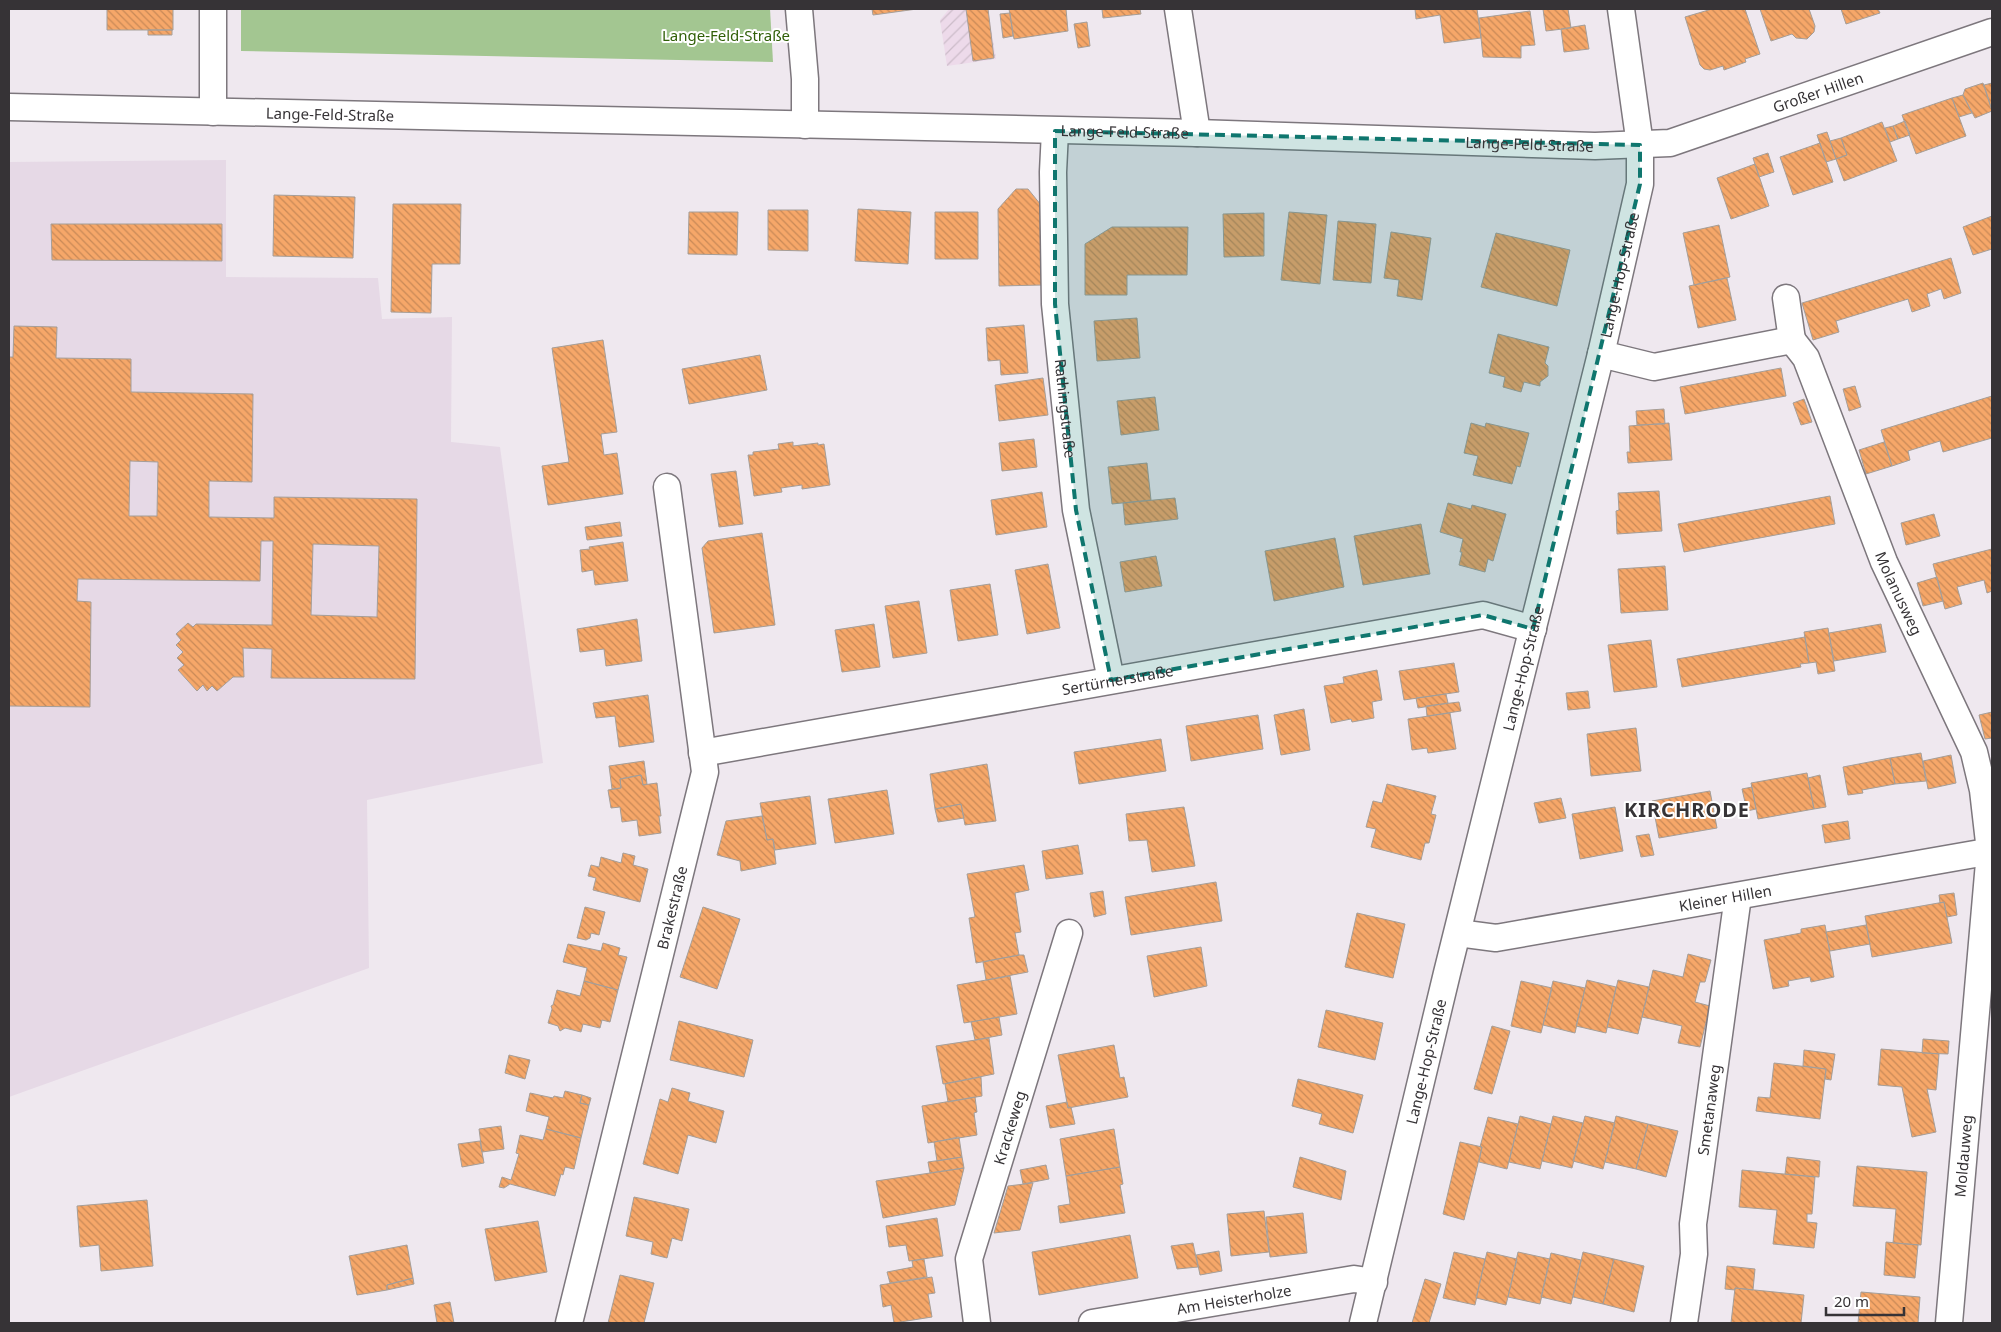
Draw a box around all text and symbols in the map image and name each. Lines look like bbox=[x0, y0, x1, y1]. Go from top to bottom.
park label: Lange-Feld-Straße bbox=[662, 25, 790, 45]
street label: Großer Hillen bbox=[1770, 67, 1866, 117]
street label: Lange-Feld-Straße bbox=[266, 103, 394, 125]
street label: Lange-Feld-Straße bbox=[1060, 120, 1189, 143]
street label: Lange-Feld-Straße bbox=[1465, 132, 1594, 156]
street label: Lange-Hop-Straße bbox=[1595, 210, 1643, 340]
street label: Rathingstraße bbox=[1051, 358, 1081, 459]
street label: Molanusweg bbox=[1871, 549, 1927, 638]
street label: Lange-Hop-Straße bbox=[1498, 604, 1548, 733]
street label: Sertürnerstraße bbox=[1060, 660, 1175, 699]
district label: KIRCHRODE bbox=[1624, 796, 1750, 823]
street label: Brakestraße bbox=[652, 864, 692, 951]
street label: Kleiner Hillen bbox=[1677, 880, 1773, 916]
street label: Lange-Hop-Straße bbox=[1401, 997, 1450, 1126]
street label: Smetanaweg bbox=[1693, 1063, 1725, 1157]
street label: Krackeweg bbox=[989, 1088, 1030, 1167]
street label: Moldauweg bbox=[1949, 1114, 1977, 1198]
street label: Am Heisterholze bbox=[1175, 1280, 1293, 1319]
scale bar bbox=[1826, 1284, 1904, 1316]
text: 20 m bbox=[1834, 1291, 1869, 1311]

